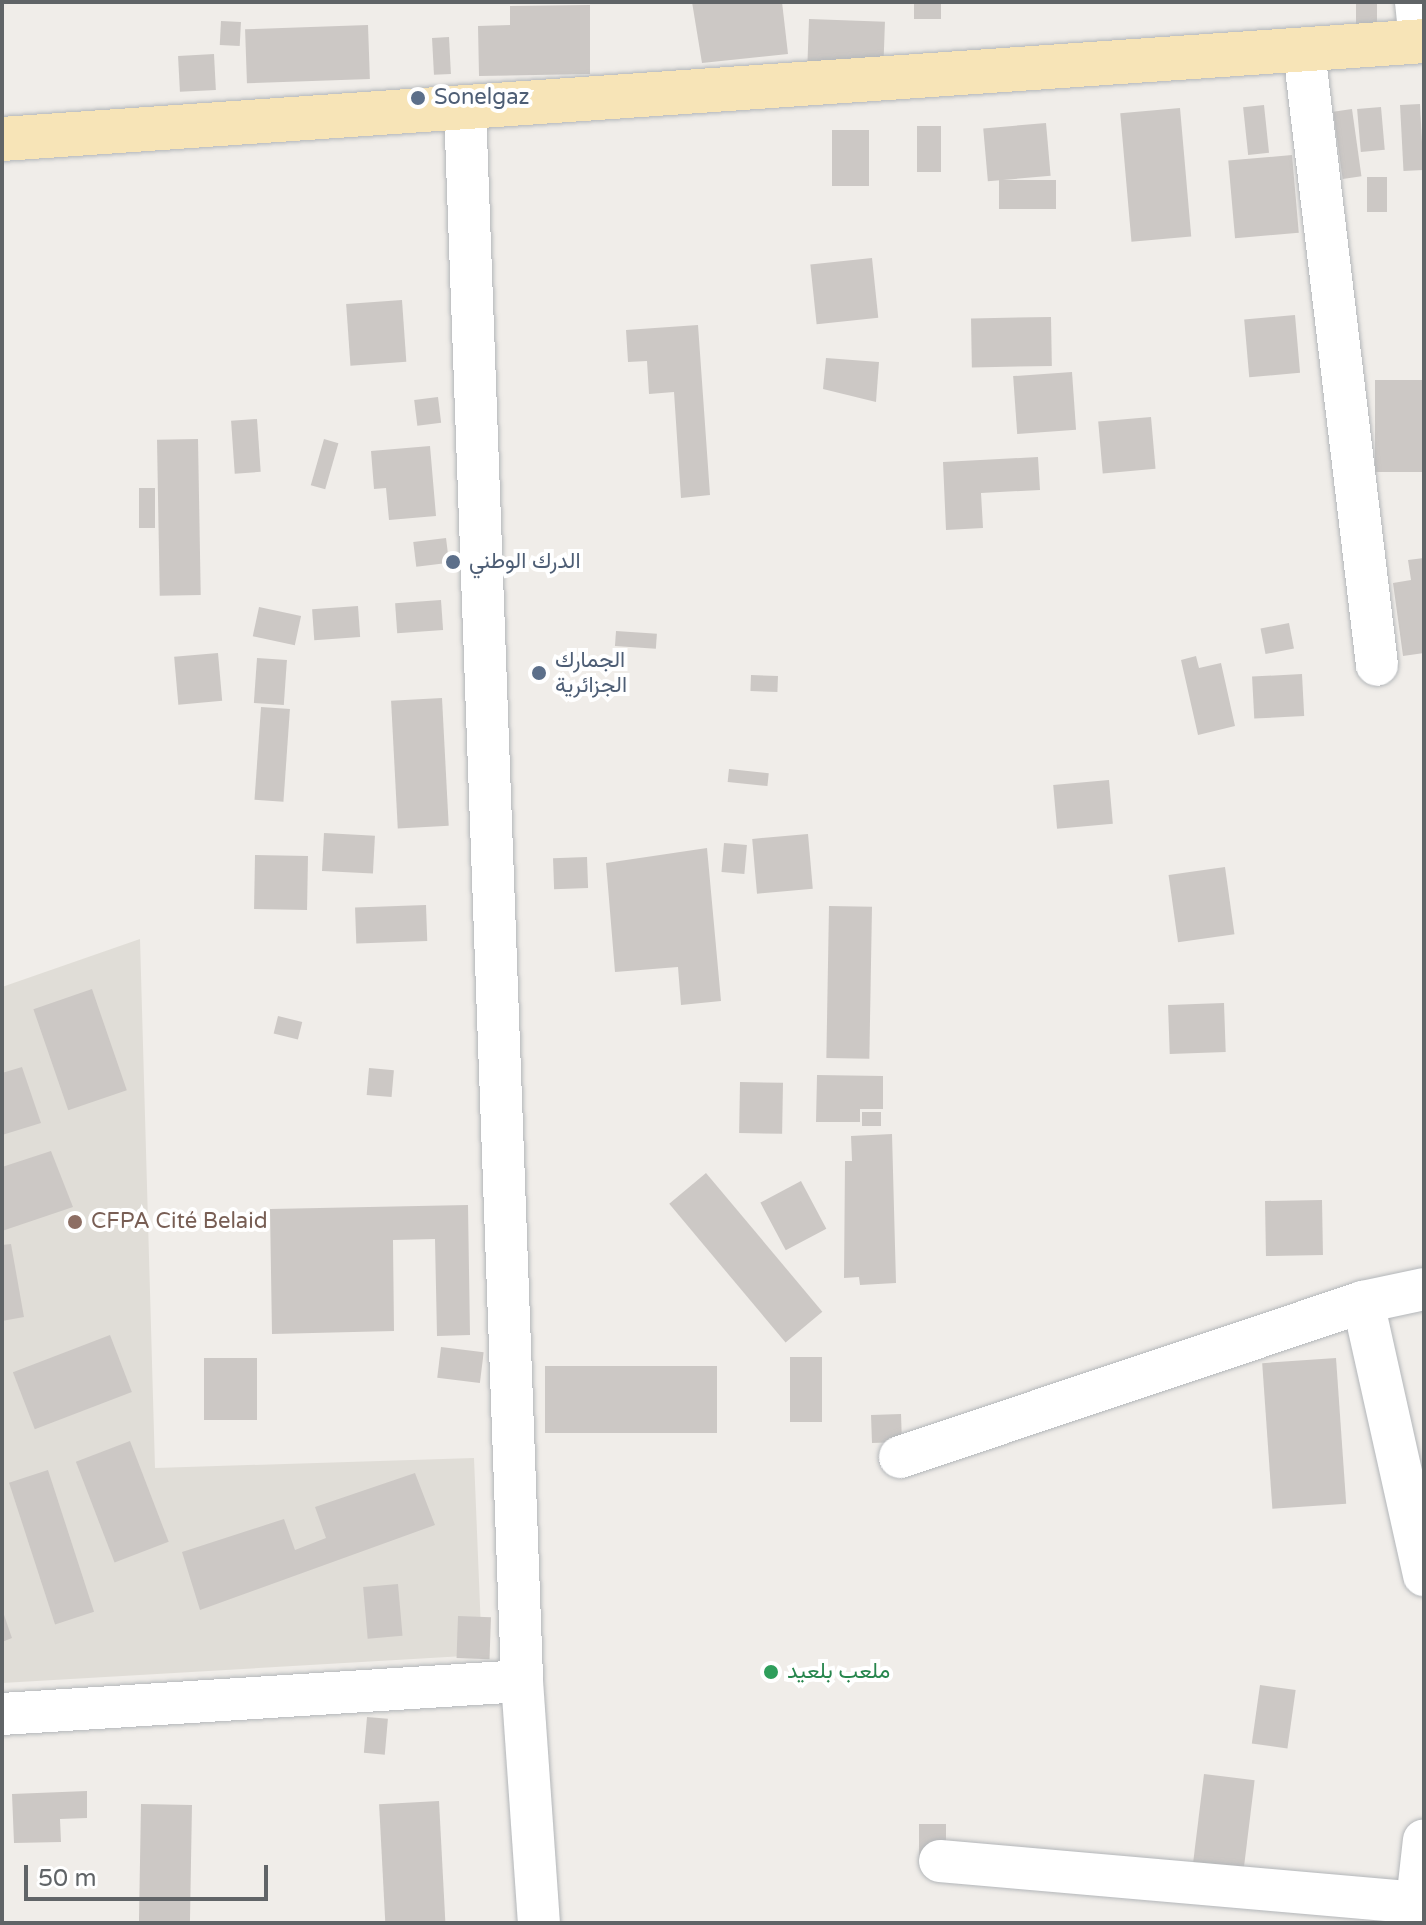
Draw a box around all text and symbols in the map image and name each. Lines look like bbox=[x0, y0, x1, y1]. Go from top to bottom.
place label: Sonelgaz bbox=[434, 85, 529, 111]
marker: Sonelgaz bbox=[409, 89, 427, 107]
place label: الدرك الوطني bbox=[469, 549, 581, 575]
marker: الدرك الوطني bbox=[444, 553, 462, 571]
place label: الجمارك الجزائرية bbox=[555, 647, 627, 698]
marker: الجمارك الجزائرية bbox=[530, 664, 548, 682]
place label: CFPA Cité Belaid bbox=[91, 1209, 268, 1235]
marker: CFPA Cité Belaid bbox=[66, 1213, 84, 1231]
place label: ملعب بلعيد bbox=[787, 1659, 890, 1685]
marker: ملعب بلعيد bbox=[762, 1663, 780, 1681]
scale bar bbox=[28, 1849, 272, 1899]
text: 50 m bbox=[38, 1864, 96, 1893]

